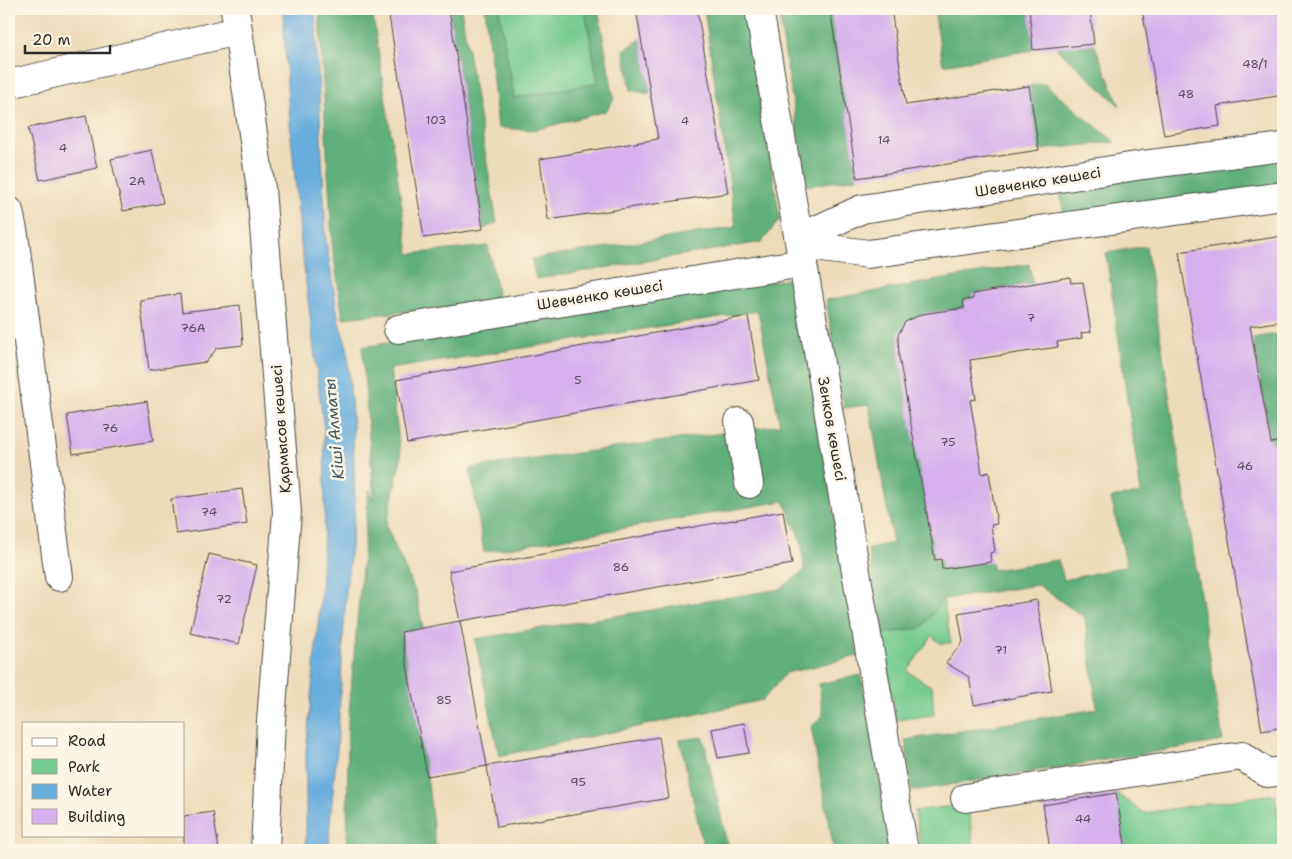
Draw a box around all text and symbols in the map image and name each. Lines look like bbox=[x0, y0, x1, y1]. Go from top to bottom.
scale bar bbox=[25, 22, 110, 54]
text: 20 m bbox=[32, 30, 71, 50]
house number: 48/1 bbox=[1242, 56, 1268, 72]
house number: 48 bbox=[1178, 86, 1194, 102]
house number: 103 bbox=[426, 112, 446, 128]
house number: 4 bbox=[681, 113, 689, 129]
house number: 14 bbox=[878, 132, 890, 148]
house number: 4 bbox=[59, 140, 67, 156]
street label: Шевченко көшесі bbox=[974, 162, 1102, 202]
house number: 2А bbox=[128, 173, 146, 189]
street label: Шевченко көшесі bbox=[536, 275, 664, 315]
house number: 7 bbox=[1027, 310, 1035, 326]
house number: 76А bbox=[180, 320, 206, 336]
street label: Қармысов көшесі bbox=[267, 364, 295, 494]
house number: 5 bbox=[574, 372, 582, 388]
street label: Зенков көшесі bbox=[813, 375, 851, 483]
water label: Кіші Алматы bbox=[319, 377, 349, 480]
house number: 76 bbox=[102, 420, 118, 436]
house number: 75 bbox=[940, 434, 956, 450]
house number: 46 bbox=[1237, 458, 1253, 474]
house number: 74 bbox=[201, 504, 217, 520]
house number: 86 bbox=[613, 559, 629, 575]
house number: 72 bbox=[216, 591, 232, 607]
house number: 71 bbox=[995, 642, 1007, 658]
house number: 85 bbox=[436, 692, 452, 708]
legend bbox=[22, 722, 185, 836]
text: Road bbox=[68, 731, 106, 751]
text: Park bbox=[68, 757, 100, 777]
house number: 95 bbox=[570, 774, 586, 790]
text: Water bbox=[68, 781, 112, 801]
text: Building bbox=[68, 807, 125, 827]
house number: 44 bbox=[1075, 811, 1091, 827]

